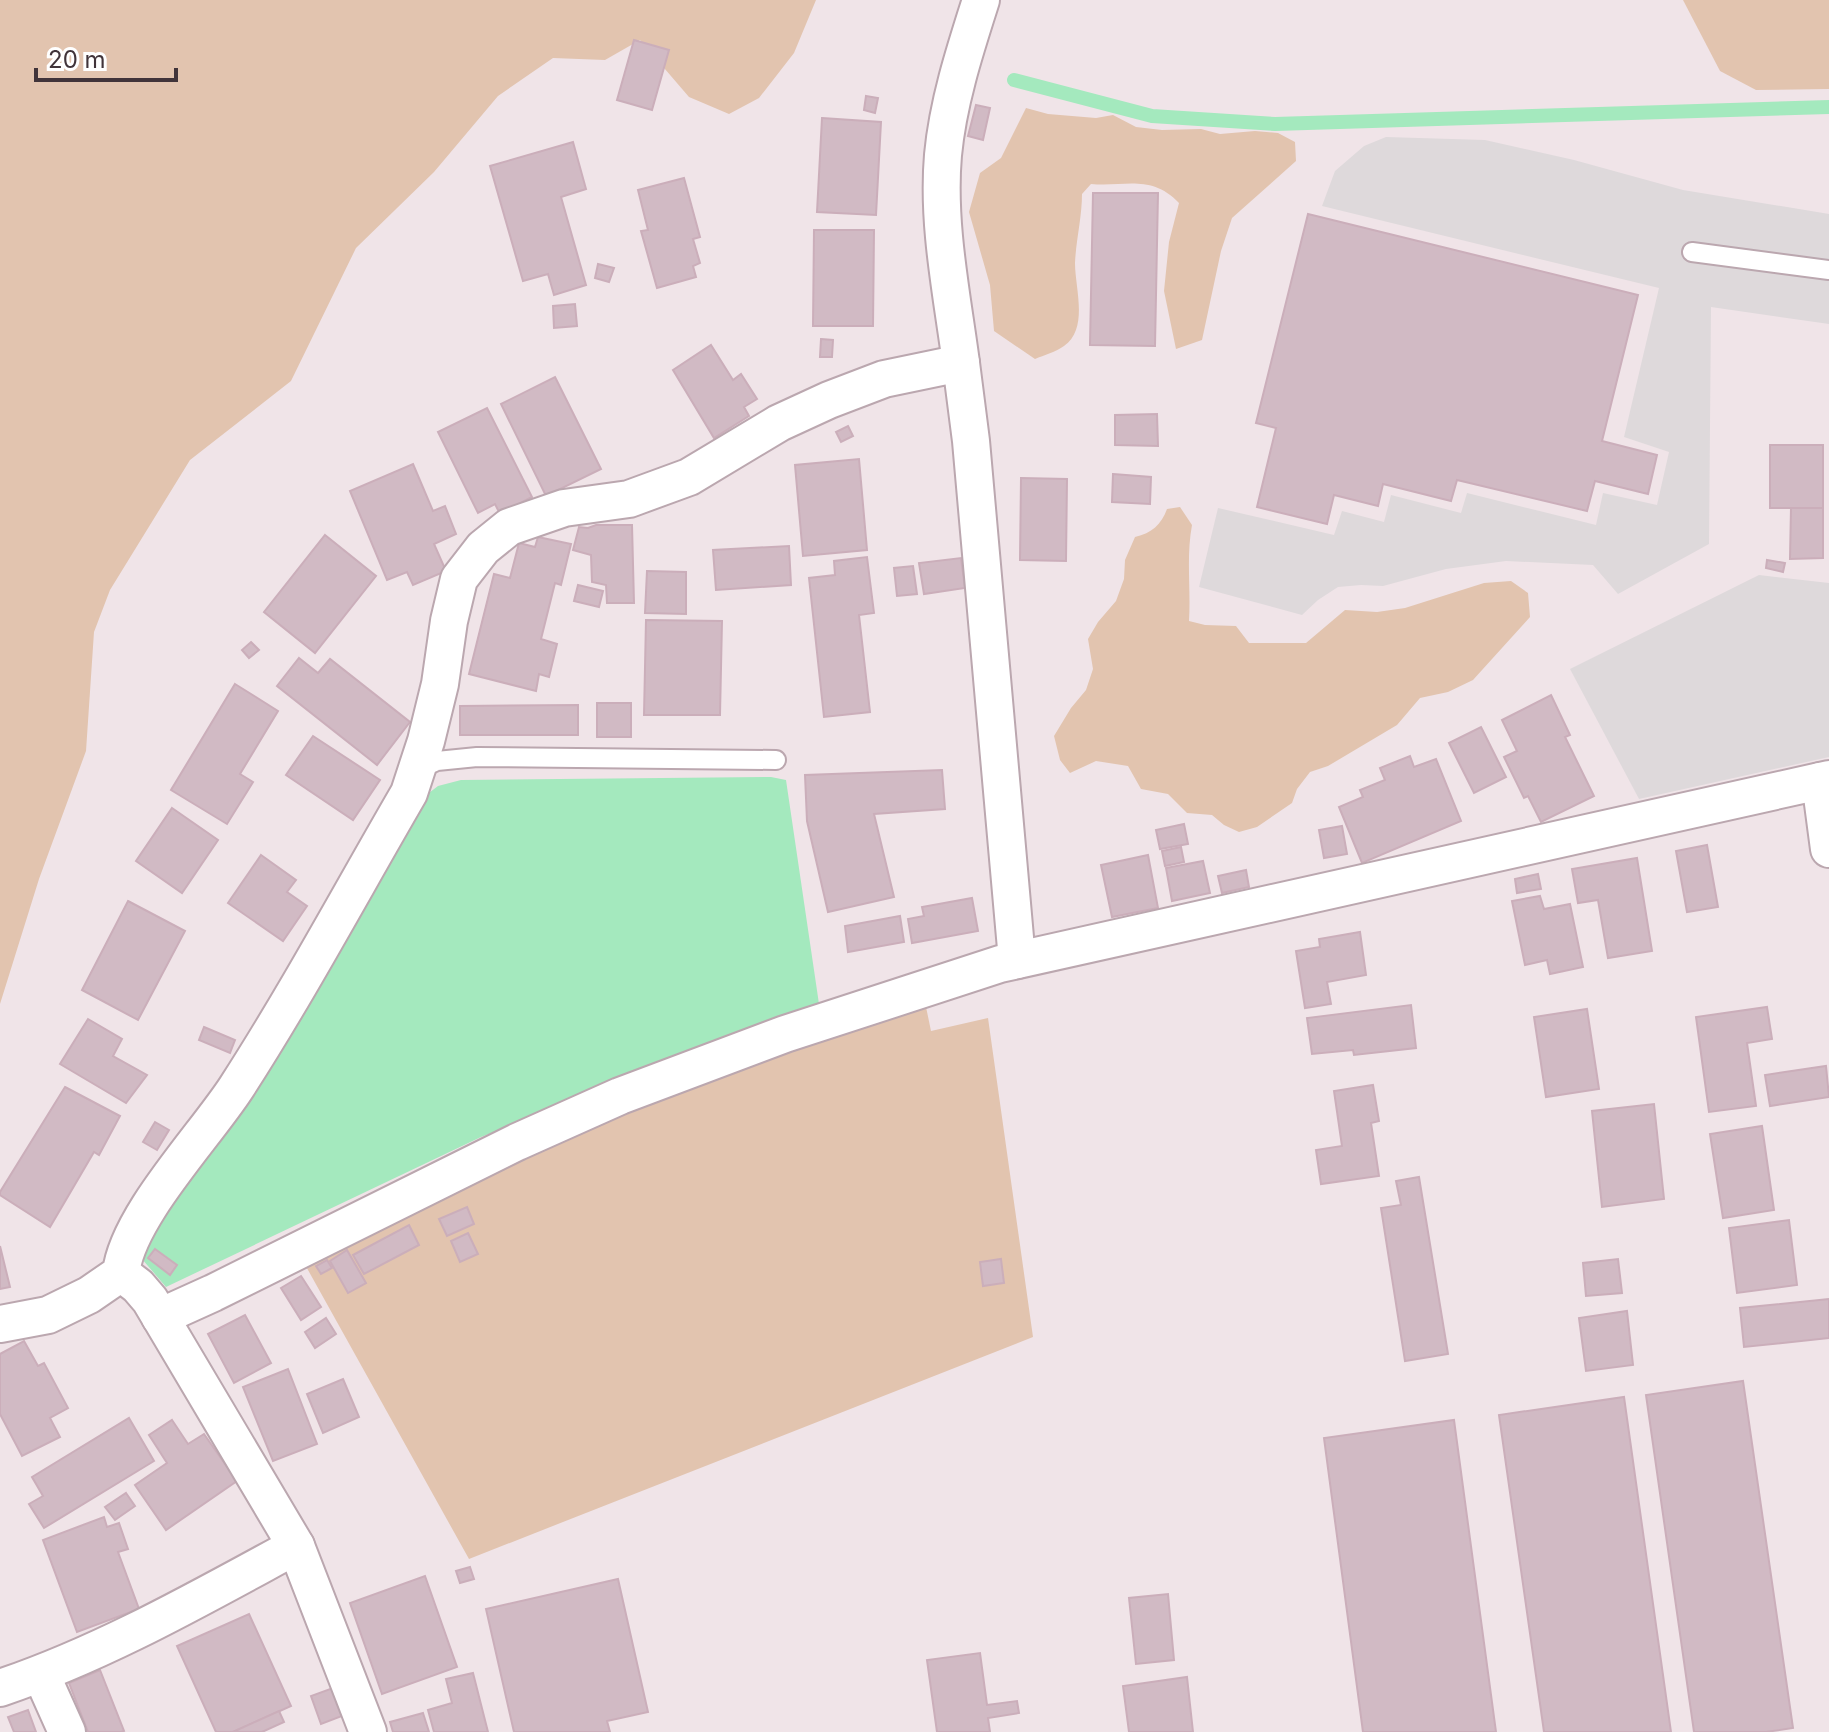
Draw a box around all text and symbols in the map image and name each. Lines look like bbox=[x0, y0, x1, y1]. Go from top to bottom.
scale bar bbox=[36, 32, 176, 82]
text: 20 m bbox=[48, 45, 106, 74]

